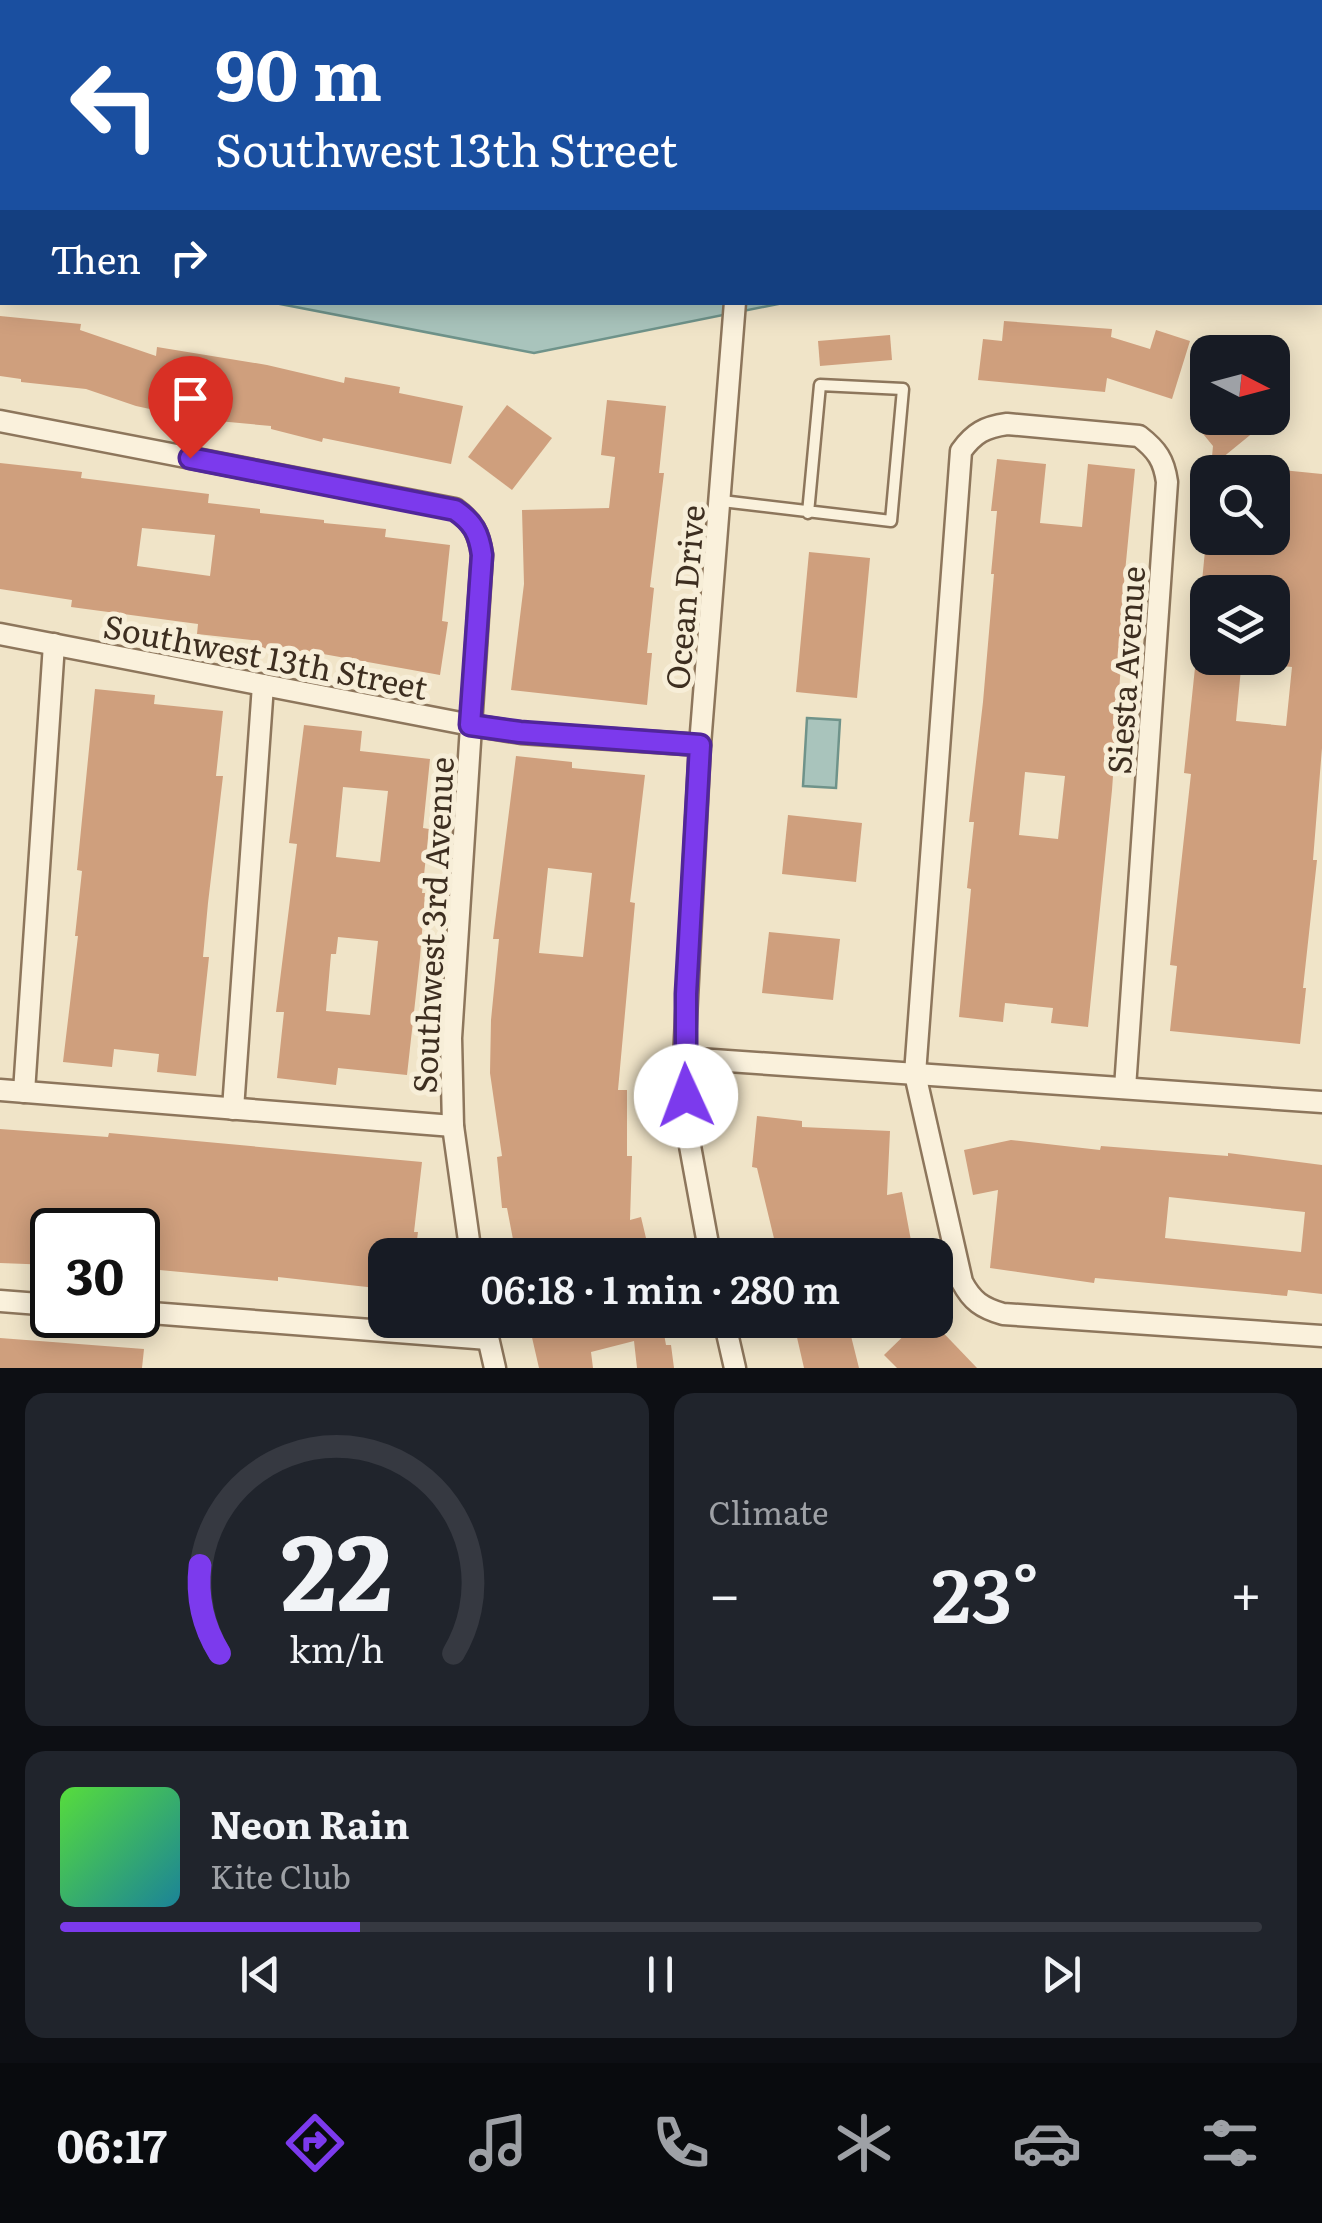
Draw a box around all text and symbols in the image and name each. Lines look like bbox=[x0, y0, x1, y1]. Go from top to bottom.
text: 90 m bbox=[215, 19, 382, 123]
icon: left bbox=[50, 40, 180, 170]
text: Southwest 13th Street bbox=[215, 114, 678, 181]
text: Then bbox=[50, 229, 141, 286]
icon: right bbox=[161, 230, 216, 285]
north arrow bbox=[1190, 335, 1290, 435]
map controls bbox=[1190, 335, 1290, 675]
pin bbox=[148, 356, 233, 459]
icon: arrive bbox=[163, 371, 218, 426]
button: search bbox=[1190, 455, 1290, 555]
street label: Ocean Drive bbox=[651, 503, 715, 691]
street label: Siesta Avenue bbox=[1093, 564, 1155, 776]
button: layers bbox=[1190, 575, 1290, 675]
street label: Southwest 13th Street bbox=[100, 600, 432, 710]
street label: Southwest 3rd Avenue bbox=[398, 755, 464, 1095]
position arrow bbox=[634, 1044, 738, 1148]
speed limit sign: 30 bbox=[30, 1208, 160, 1338]
text: 06:18 · 1 min · 280 m bbox=[481, 1259, 840, 1316]
text: Climate bbox=[709, 1487, 829, 1535]
text: 22 bbox=[281, 1489, 393, 1643]
text: 23° bbox=[932, 1535, 1039, 1646]
text: − bbox=[709, 1550, 741, 1632]
text: + bbox=[1230, 1550, 1262, 1632]
text: km/h bbox=[289, 1621, 384, 1674]
text: Neon Rain bbox=[210, 1794, 410, 1851]
text: Kite Club bbox=[210, 1851, 351, 1899]
icon: previous bbox=[233, 1947, 288, 2002]
icon: pause bbox=[633, 1947, 688, 2002]
icon: next bbox=[1034, 1947, 1089, 2002]
icon: directions bbox=[280, 2108, 350, 2178]
icon: music bbox=[463, 2108, 533, 2178]
icon: phone bbox=[646, 2108, 716, 2178]
icon: climate bbox=[829, 2108, 899, 2178]
icon: car bbox=[1012, 2108, 1082, 2178]
icon: filters bbox=[1195, 2108, 1265, 2178]
text: 06:17 bbox=[57, 2110, 167, 2177]

